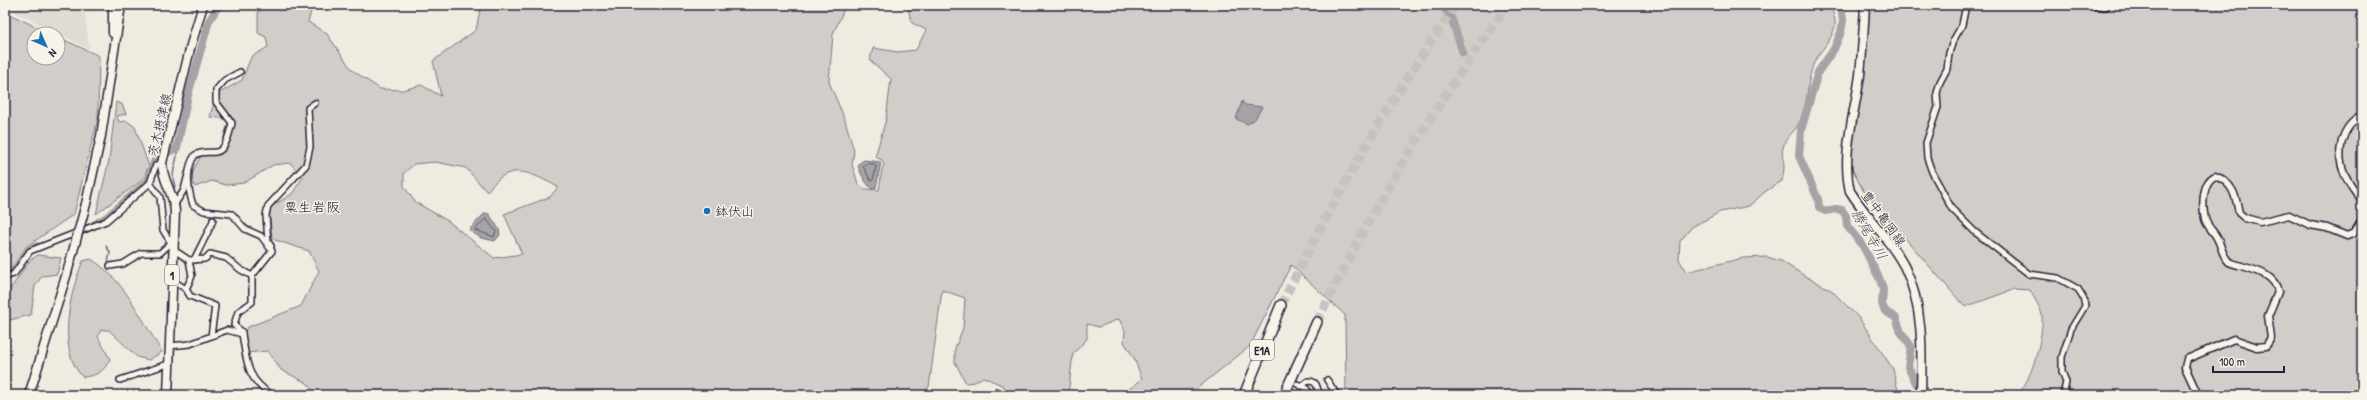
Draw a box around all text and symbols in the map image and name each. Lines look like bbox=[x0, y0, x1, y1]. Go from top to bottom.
north arrow bbox=[26, 26, 66, 66]
text: N bbox=[46, 46, 60, 60]
street label: 茨木摂津線 bbox=[143, 90, 175, 159]
street label: 豊中亀岡線 bbox=[1858, 186, 1911, 250]
district label: 粟生岩阪 bbox=[284, 197, 340, 216]
place label: 鉢伏山 bbox=[715, 202, 754, 220]
water label: 勝尾寺川 bbox=[1848, 205, 1892, 263]
marker: 鉢伏山 bbox=[702, 206, 712, 216]
road number: 1 bbox=[165, 265, 179, 285]
road number: E1A bbox=[1250, 340, 1274, 360]
scale bar bbox=[2213, 348, 2284, 374]
text: 100 m bbox=[2219, 353, 2245, 370]

